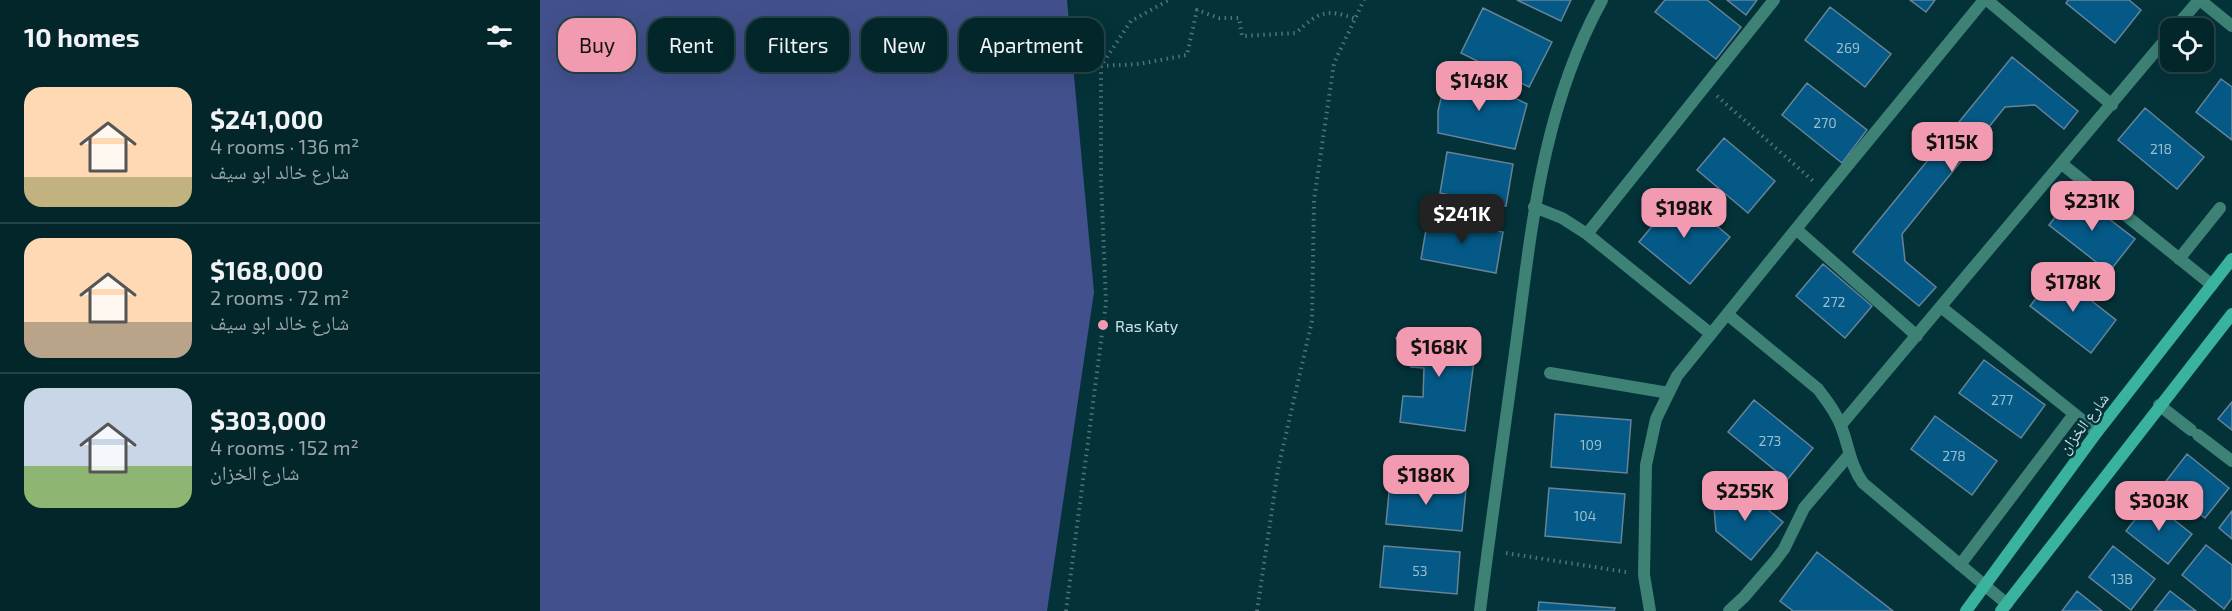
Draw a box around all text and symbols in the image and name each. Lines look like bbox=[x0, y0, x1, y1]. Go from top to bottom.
chip: Buy bbox=[558, 18, 636, 72]
chip: Rent bbox=[648, 18, 734, 72]
chip: Filters bbox=[746, 18, 849, 72]
chip: New bbox=[861, 18, 947, 72]
chip: Apartment bbox=[959, 18, 1104, 72]
map controls bbox=[2160, 18, 2214, 72]
button: locate bbox=[2160, 18, 2214, 72]
icon: filters bbox=[483, 20, 516, 53]
text: 10 homes bbox=[24, 21, 140, 52]
house number: 269 bbox=[1836, 39, 1860, 56]
pin: $148K bbox=[1437, 61, 1521, 112]
text: $148K bbox=[1450, 68, 1508, 92]
text: $241,000 bbox=[210, 103, 324, 134]
icon: home bbox=[72, 111, 144, 183]
house number: 270 bbox=[1813, 114, 1837, 131]
pin: $115K bbox=[1910, 122, 1994, 173]
text: $115K bbox=[1926, 129, 1978, 153]
text: 4 rooms · 136 m² bbox=[210, 134, 359, 158]
house number: 218 bbox=[2150, 140, 2172, 157]
text: شارع خالد ابو سيف bbox=[210, 159, 349, 183]
pin: $231K bbox=[2050, 181, 2134, 232]
pin: $198K bbox=[1642, 188, 1726, 239]
text: $231K bbox=[2064, 188, 2120, 212]
pin: $241K bbox=[1420, 194, 1504, 245]
text: $198K bbox=[1655, 195, 1713, 219]
text: $241K bbox=[1433, 201, 1491, 225]
text: $168,000 bbox=[210, 254, 323, 285]
icon: home bbox=[72, 262, 144, 334]
pin: $178K bbox=[2031, 262, 2115, 313]
text: $178K bbox=[2045, 269, 2101, 293]
text: 2 rooms · 72 m² bbox=[210, 285, 349, 309]
house number: 272 bbox=[1823, 293, 1846, 310]
text: شارع خالد ابو سيف bbox=[210, 310, 349, 334]
place label: Ras Katy bbox=[1115, 316, 1179, 335]
marker: Ras Katy bbox=[1096, 318, 1110, 332]
pin: $168K bbox=[1397, 327, 1481, 378]
text: $168K bbox=[1410, 334, 1468, 358]
street label: شارع الخزان bbox=[2054, 389, 2114, 458]
house number: 277 bbox=[1991, 391, 2013, 408]
text: $303,000 bbox=[210, 404, 326, 435]
icon: home bbox=[72, 412, 144, 484]
house number: 273 bbox=[1759, 432, 1781, 449]
text: 4 rooms · 152 m² bbox=[210, 435, 359, 459]
house number: 109 bbox=[1580, 436, 1602, 453]
house number: 278 bbox=[1942, 447, 1966, 464]
pin: $188K bbox=[1384, 455, 1468, 506]
text: شارع الخزان bbox=[210, 460, 299, 484]
text: $188K bbox=[1397, 462, 1455, 486]
pin: $255K bbox=[1703, 471, 1787, 522]
text: $255K bbox=[1716, 478, 1774, 502]
pin: $303K bbox=[2117, 481, 2201, 532]
text: $303K bbox=[2129, 488, 2189, 512]
house number: 104 bbox=[1574, 507, 1596, 524]
house number: 53 bbox=[1412, 562, 1428, 579]
house number: 13B bbox=[2111, 570, 2133, 587]

